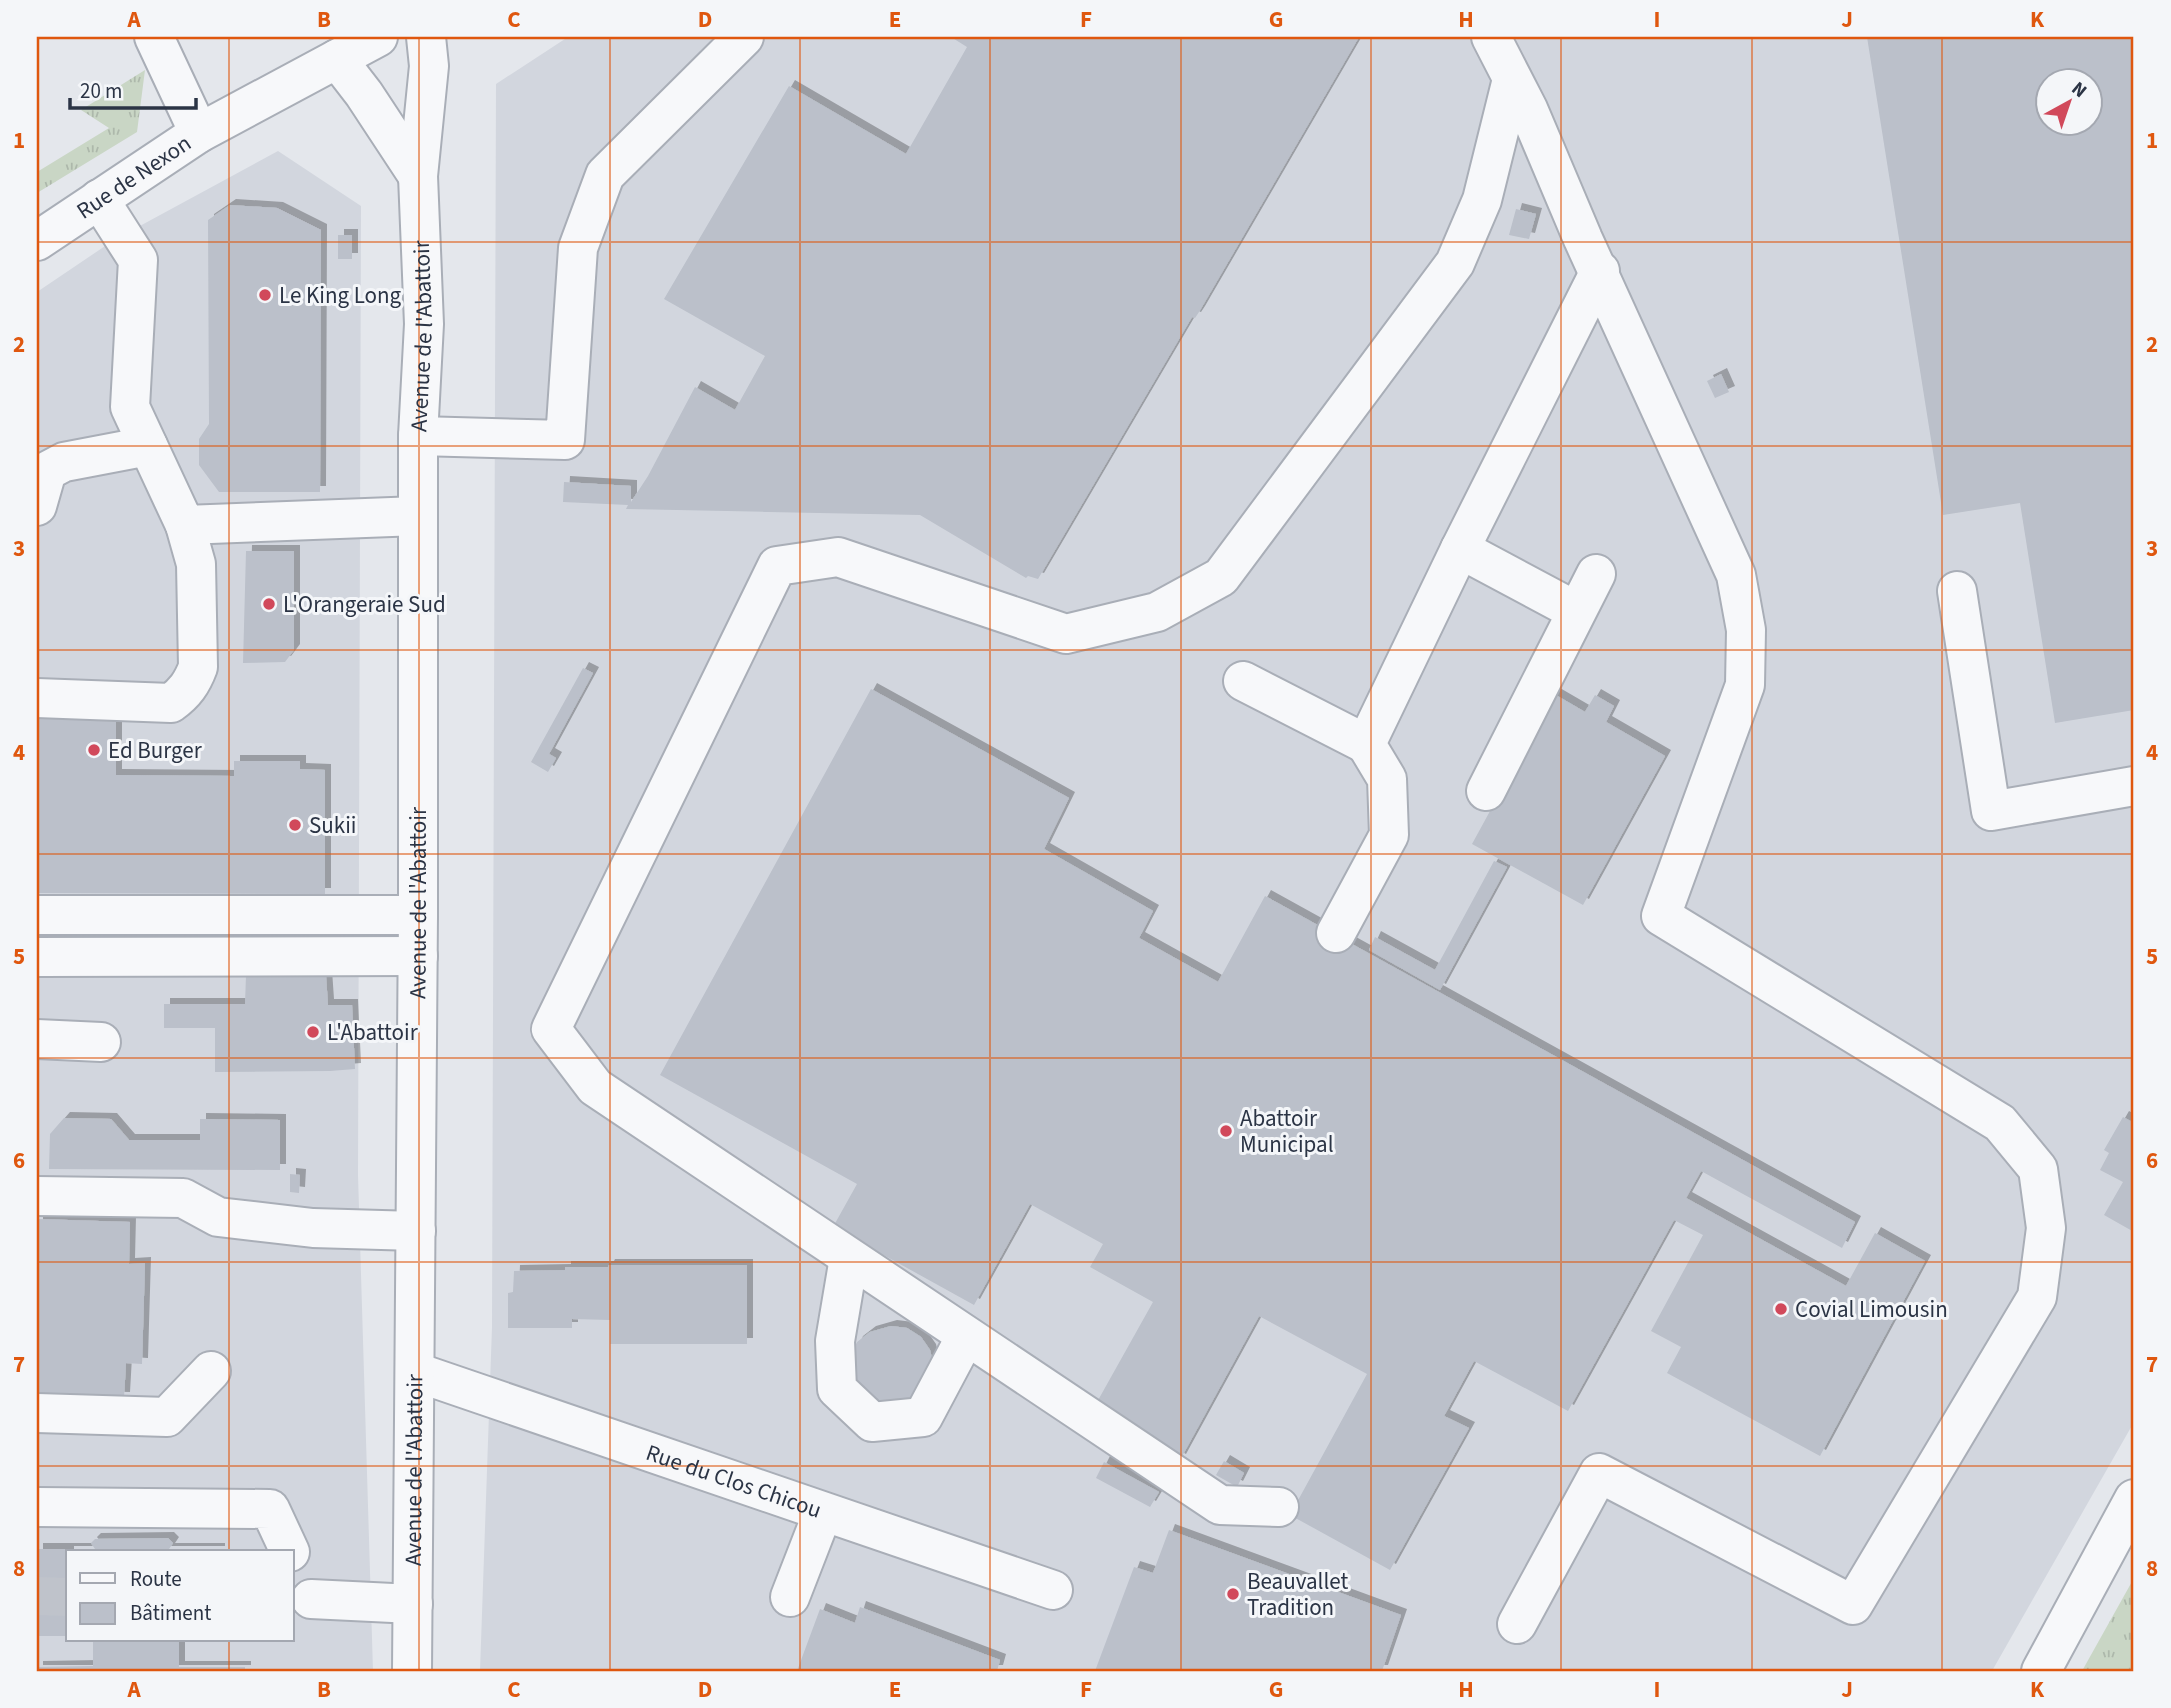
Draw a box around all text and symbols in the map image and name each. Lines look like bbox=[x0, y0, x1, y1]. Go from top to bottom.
text: A bbox=[126, 3, 141, 36]
text: B bbox=[317, 3, 331, 36]
text: C bbox=[507, 3, 521, 36]
text: D bbox=[698, 3, 712, 36]
text: E bbox=[889, 3, 901, 36]
text: F bbox=[1080, 3, 1092, 36]
text: G bbox=[1269, 3, 1283, 36]
text: H bbox=[1458, 3, 1474, 36]
text: I bbox=[1654, 3, 1660, 36]
text: J bbox=[1841, 3, 1853, 36]
text: K bbox=[2030, 3, 2045, 36]
scale bar bbox=[70, 66, 196, 110]
north arrow bbox=[2035, 66, 2104, 136]
text: 20 m bbox=[80, 76, 122, 106]
text: N bbox=[2065, 76, 2092, 105]
text: 1 bbox=[13, 124, 25, 157]
text: 1 bbox=[2146, 124, 2158, 157]
street label: Rue de Nexon bbox=[70, 127, 198, 227]
street label: Avenue de l'Abattoir bbox=[402, 239, 441, 433]
place label: Le King Long bbox=[279, 279, 402, 312]
marker: Le King Long bbox=[257, 287, 273, 303]
text: 2 bbox=[13, 328, 25, 361]
text: 2 bbox=[2146, 328, 2158, 361]
text: 3 bbox=[13, 532, 25, 565]
text: 3 bbox=[2146, 532, 2158, 565]
place label: L'Orangeraie Sud bbox=[283, 588, 446, 621]
marker: L'Orangeraie Sud bbox=[261, 596, 277, 612]
place label: Ed Burger bbox=[108, 734, 203, 767]
text: 4 bbox=[13, 736, 25, 769]
text: 4 bbox=[2146, 736, 2158, 769]
marker: Ed Burger bbox=[86, 742, 102, 758]
street label: Avenue de l'Abattoir bbox=[401, 806, 435, 999]
place label: Sukii bbox=[309, 809, 357, 842]
marker: Sukii bbox=[287, 817, 303, 833]
text: 5 bbox=[13, 940, 25, 973]
text: 5 bbox=[2146, 940, 2158, 973]
place label: L'Abattoir bbox=[327, 1016, 419, 1049]
marker: L'Abattoir bbox=[305, 1024, 321, 1040]
place label: Abattoir Municipal bbox=[1240, 1102, 1334, 1161]
marker: Abattoir Municipal bbox=[1218, 1123, 1234, 1139]
text: 6 bbox=[13, 1144, 25, 1177]
text: 6 bbox=[2146, 1144, 2158, 1177]
place label: Covial Limousin bbox=[1795, 1293, 1948, 1326]
marker: Covial Limousin bbox=[1773, 1301, 1789, 1317]
text: 7 bbox=[13, 1348, 25, 1381]
text: 7 bbox=[2146, 1348, 2158, 1381]
street label: Avenue de l'Abattoir bbox=[397, 1373, 431, 1566]
street label: Rue du Clos Chicou bbox=[642, 1436, 826, 1527]
legend bbox=[66, 1550, 294, 1642]
text: 8 bbox=[13, 1552, 25, 1585]
text: 8 bbox=[2146, 1552, 2158, 1585]
text: Route bbox=[130, 1564, 182, 1594]
place label: Beauvallet Tradition bbox=[1247, 1565, 1348, 1624]
marker: Beauvallet Tradition bbox=[1225, 1586, 1241, 1602]
text: Bâtiment bbox=[130, 1598, 211, 1628]
text: A bbox=[126, 1673, 141, 1706]
text: B bbox=[317, 1673, 331, 1706]
text: C bbox=[507, 1673, 521, 1706]
text: D bbox=[698, 1673, 712, 1706]
text: E bbox=[889, 1673, 901, 1706]
text: F bbox=[1080, 1673, 1092, 1706]
text: G bbox=[1269, 1673, 1283, 1706]
text: H bbox=[1458, 1673, 1474, 1706]
text: I bbox=[1654, 1673, 1660, 1706]
text: J bbox=[1841, 1673, 1853, 1706]
text: K bbox=[2030, 1673, 2045, 1706]

